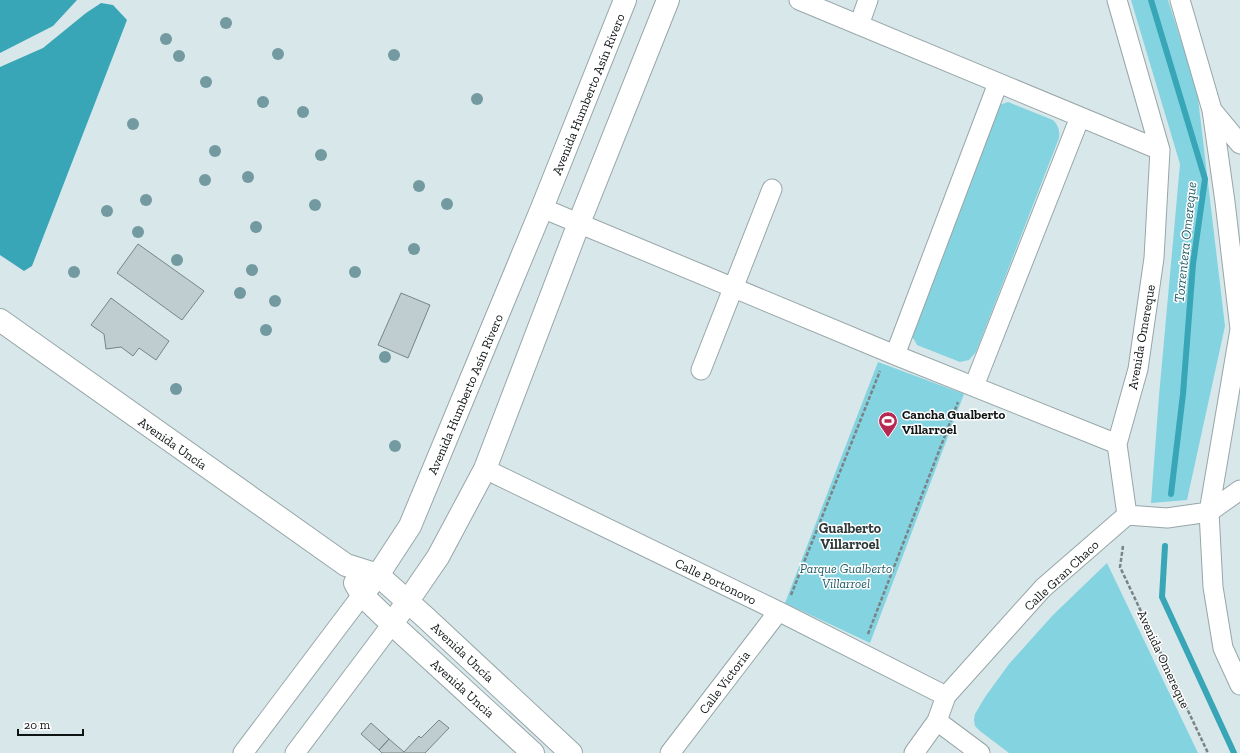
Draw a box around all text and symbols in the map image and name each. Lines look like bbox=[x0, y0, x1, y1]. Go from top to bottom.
street label: Avenida Humberto Asín Rivero bbox=[549, 11, 628, 177]
water label: Torrentera Omereque bbox=[1171, 181, 1200, 303]
street label: Avenida Omereque bbox=[1125, 283, 1158, 391]
street label: Avenida Humberto Asín Rivero bbox=[425, 311, 506, 477]
place label: Cancha Gualberto Villarroel bbox=[902, 407, 1005, 437]
sports icon: Cancha Gualberto Villarroel bbox=[877, 410, 899, 438]
street label: Avenida Uncía bbox=[136, 414, 210, 473]
district label: Gualberto Villarroel bbox=[819, 520, 882, 553]
street label: Calle Gran Chaco bbox=[1021, 537, 1102, 614]
street label: Calle Portonovo bbox=[673, 555, 759, 608]
park label: Parque Gualberto Villarroel bbox=[800, 561, 892, 591]
street label: Avenida Omereque bbox=[1134, 608, 1193, 711]
street label: Avenida Uncía bbox=[428, 620, 498, 686]
street label: Calle Victoria bbox=[696, 647, 753, 717]
street label: Avenida Uncia bbox=[428, 656, 498, 721]
scale bar bbox=[18, 711, 83, 737]
text: 20 m bbox=[24, 718, 51, 732]

